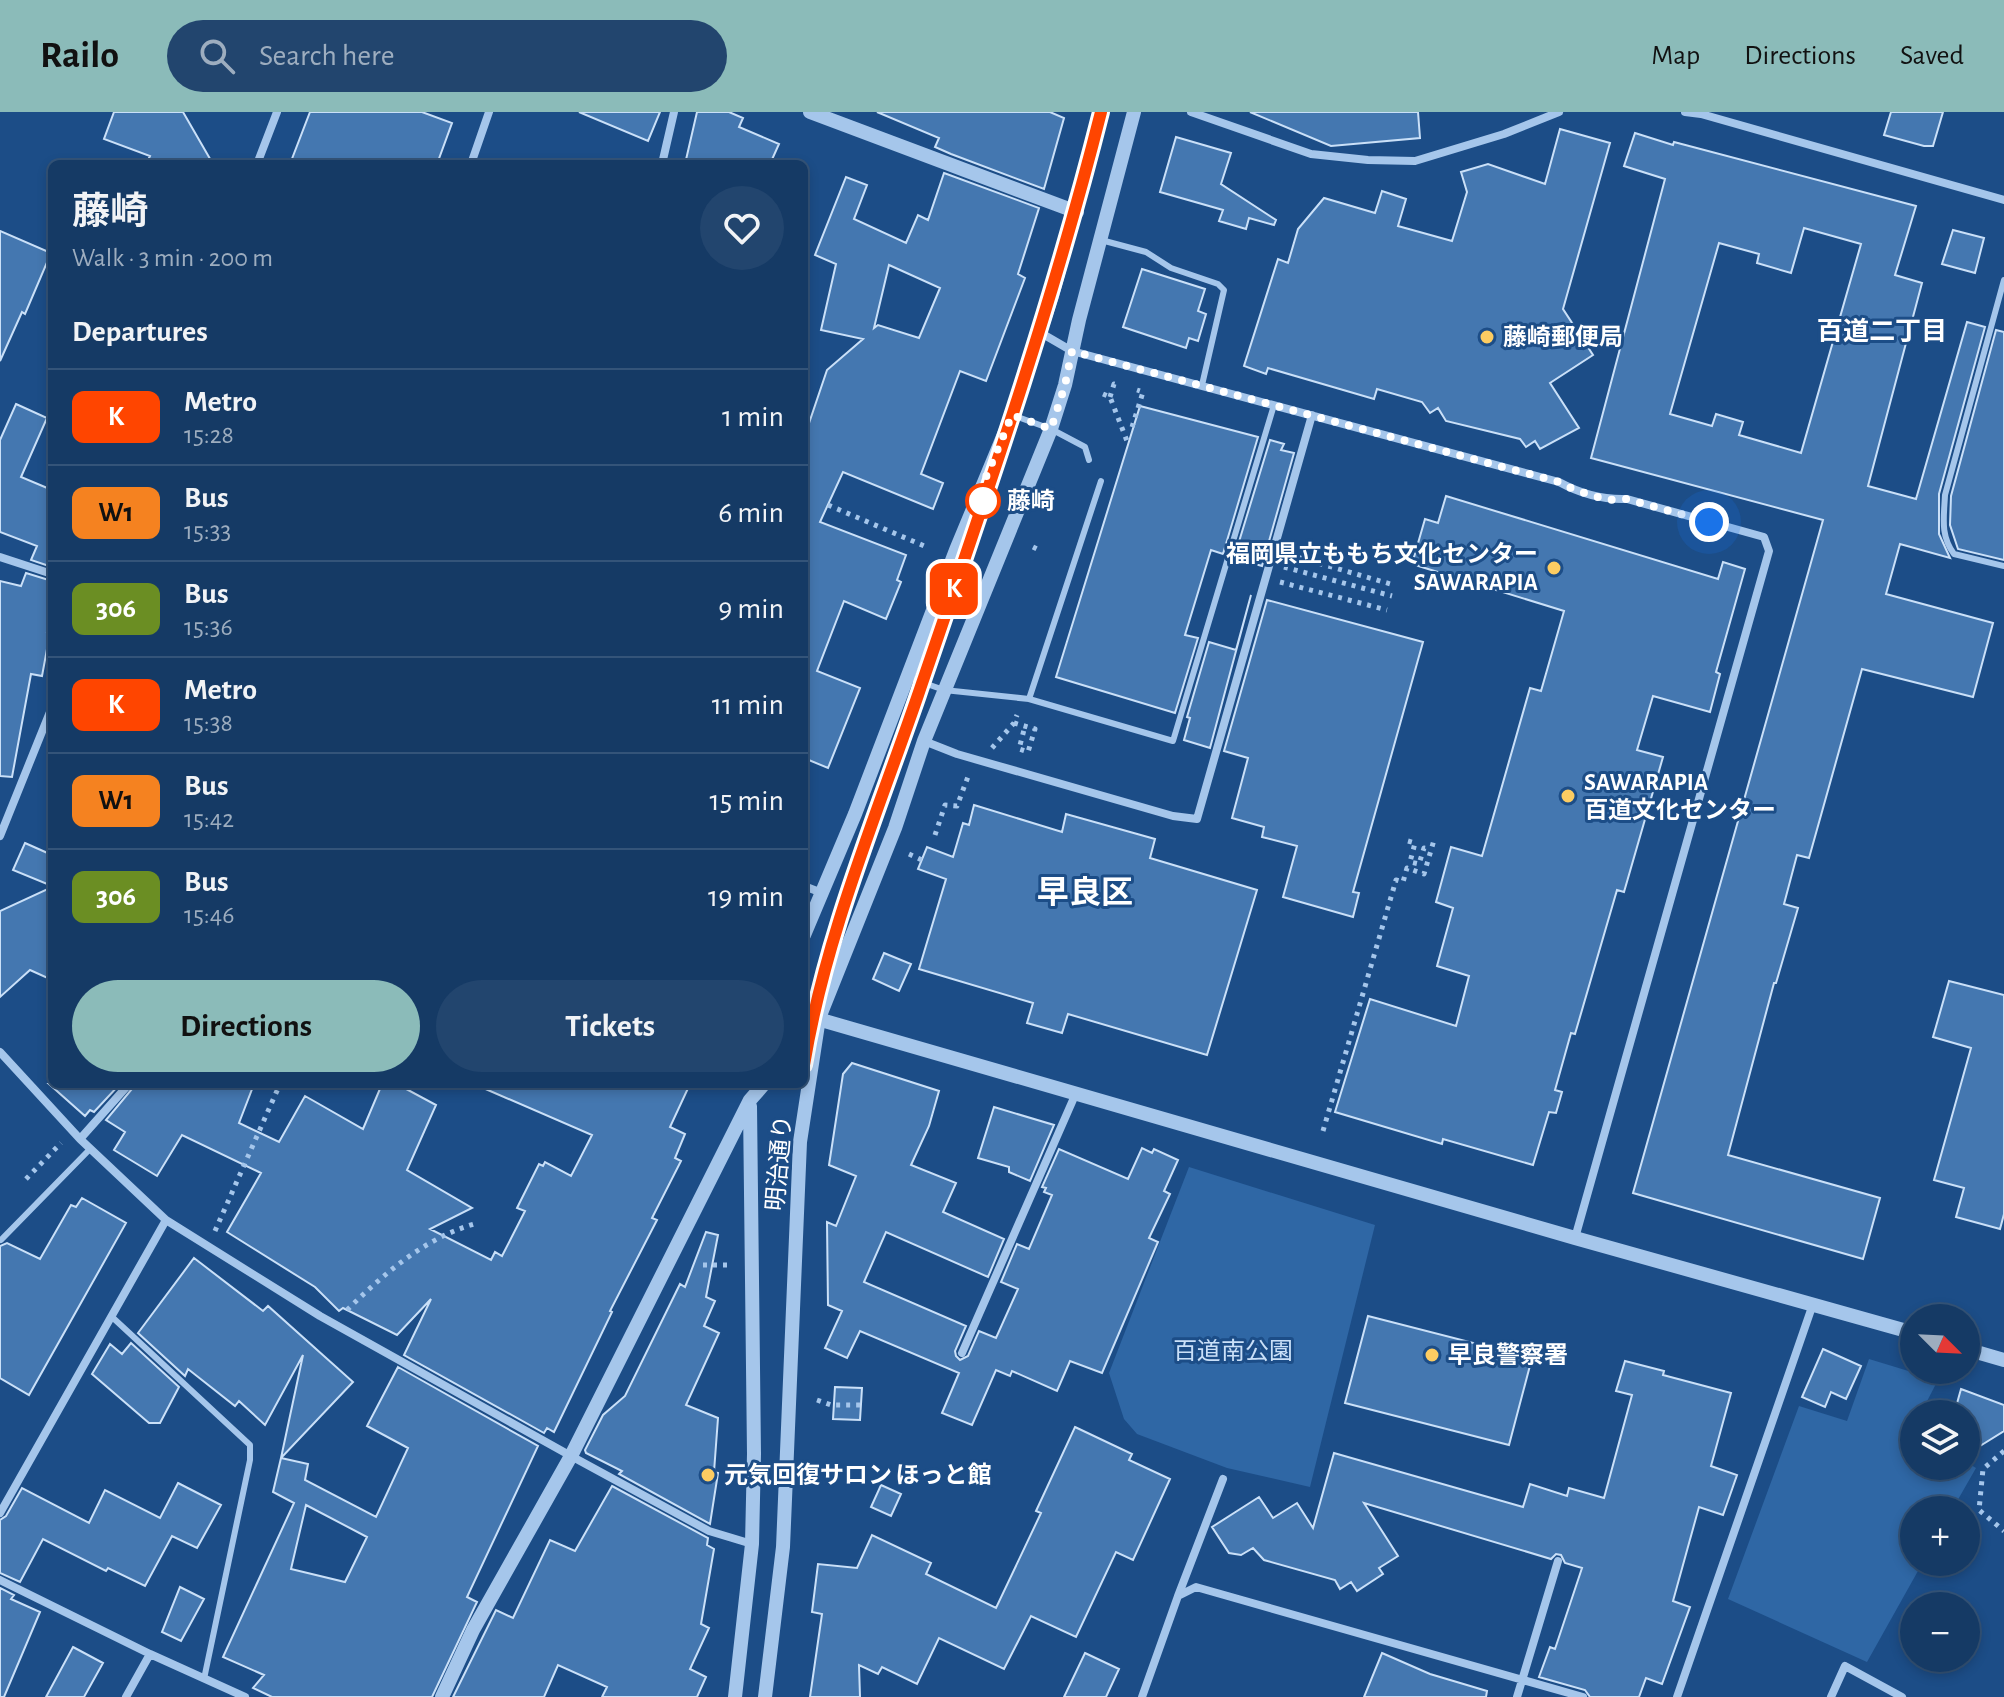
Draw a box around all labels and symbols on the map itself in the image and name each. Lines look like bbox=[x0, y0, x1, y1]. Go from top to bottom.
district label: 百道二丁目 bbox=[1817, 317, 1947, 345]
place label: 藤崎郵便局 bbox=[1503, 324, 1623, 350]
marker: 藤崎郵便局 bbox=[1478, 328, 1496, 346]
marker: 藤崎 bbox=[966, 484, 1000, 518]
place label: 藤崎 bbox=[1007, 488, 1055, 514]
your location bbox=[1689, 502, 1729, 542]
place label: 福岡県立ももち文化センター SAWARAPIA bbox=[1226, 541, 1539, 595]
marker: 福岡県立ももち文化センター SAWARAPIA bbox=[1545, 559, 1563, 577]
line badge: K bbox=[928, 563, 980, 615]
place label: SAWARAPIA 百道文化センター bbox=[1584, 771, 1776, 823]
marker: SAWARAPIA 百道文化センター bbox=[1559, 787, 1577, 805]
district label: 早良区 bbox=[1037, 875, 1133, 909]
street label: 明治通り bbox=[762, 1114, 796, 1212]
north arrow bbox=[1900, 1304, 1980, 1384]
park label: 百道南公園 bbox=[1173, 1338, 1293, 1364]
place label: 早良警察署 bbox=[1448, 1342, 1568, 1368]
marker: 早良警察署 bbox=[1423, 1346, 1441, 1364]
place label: 元気回復サロン ほっと館 bbox=[724, 1462, 992, 1488]
marker: 元気回復サロン ほっと館 bbox=[699, 1466, 717, 1484]

